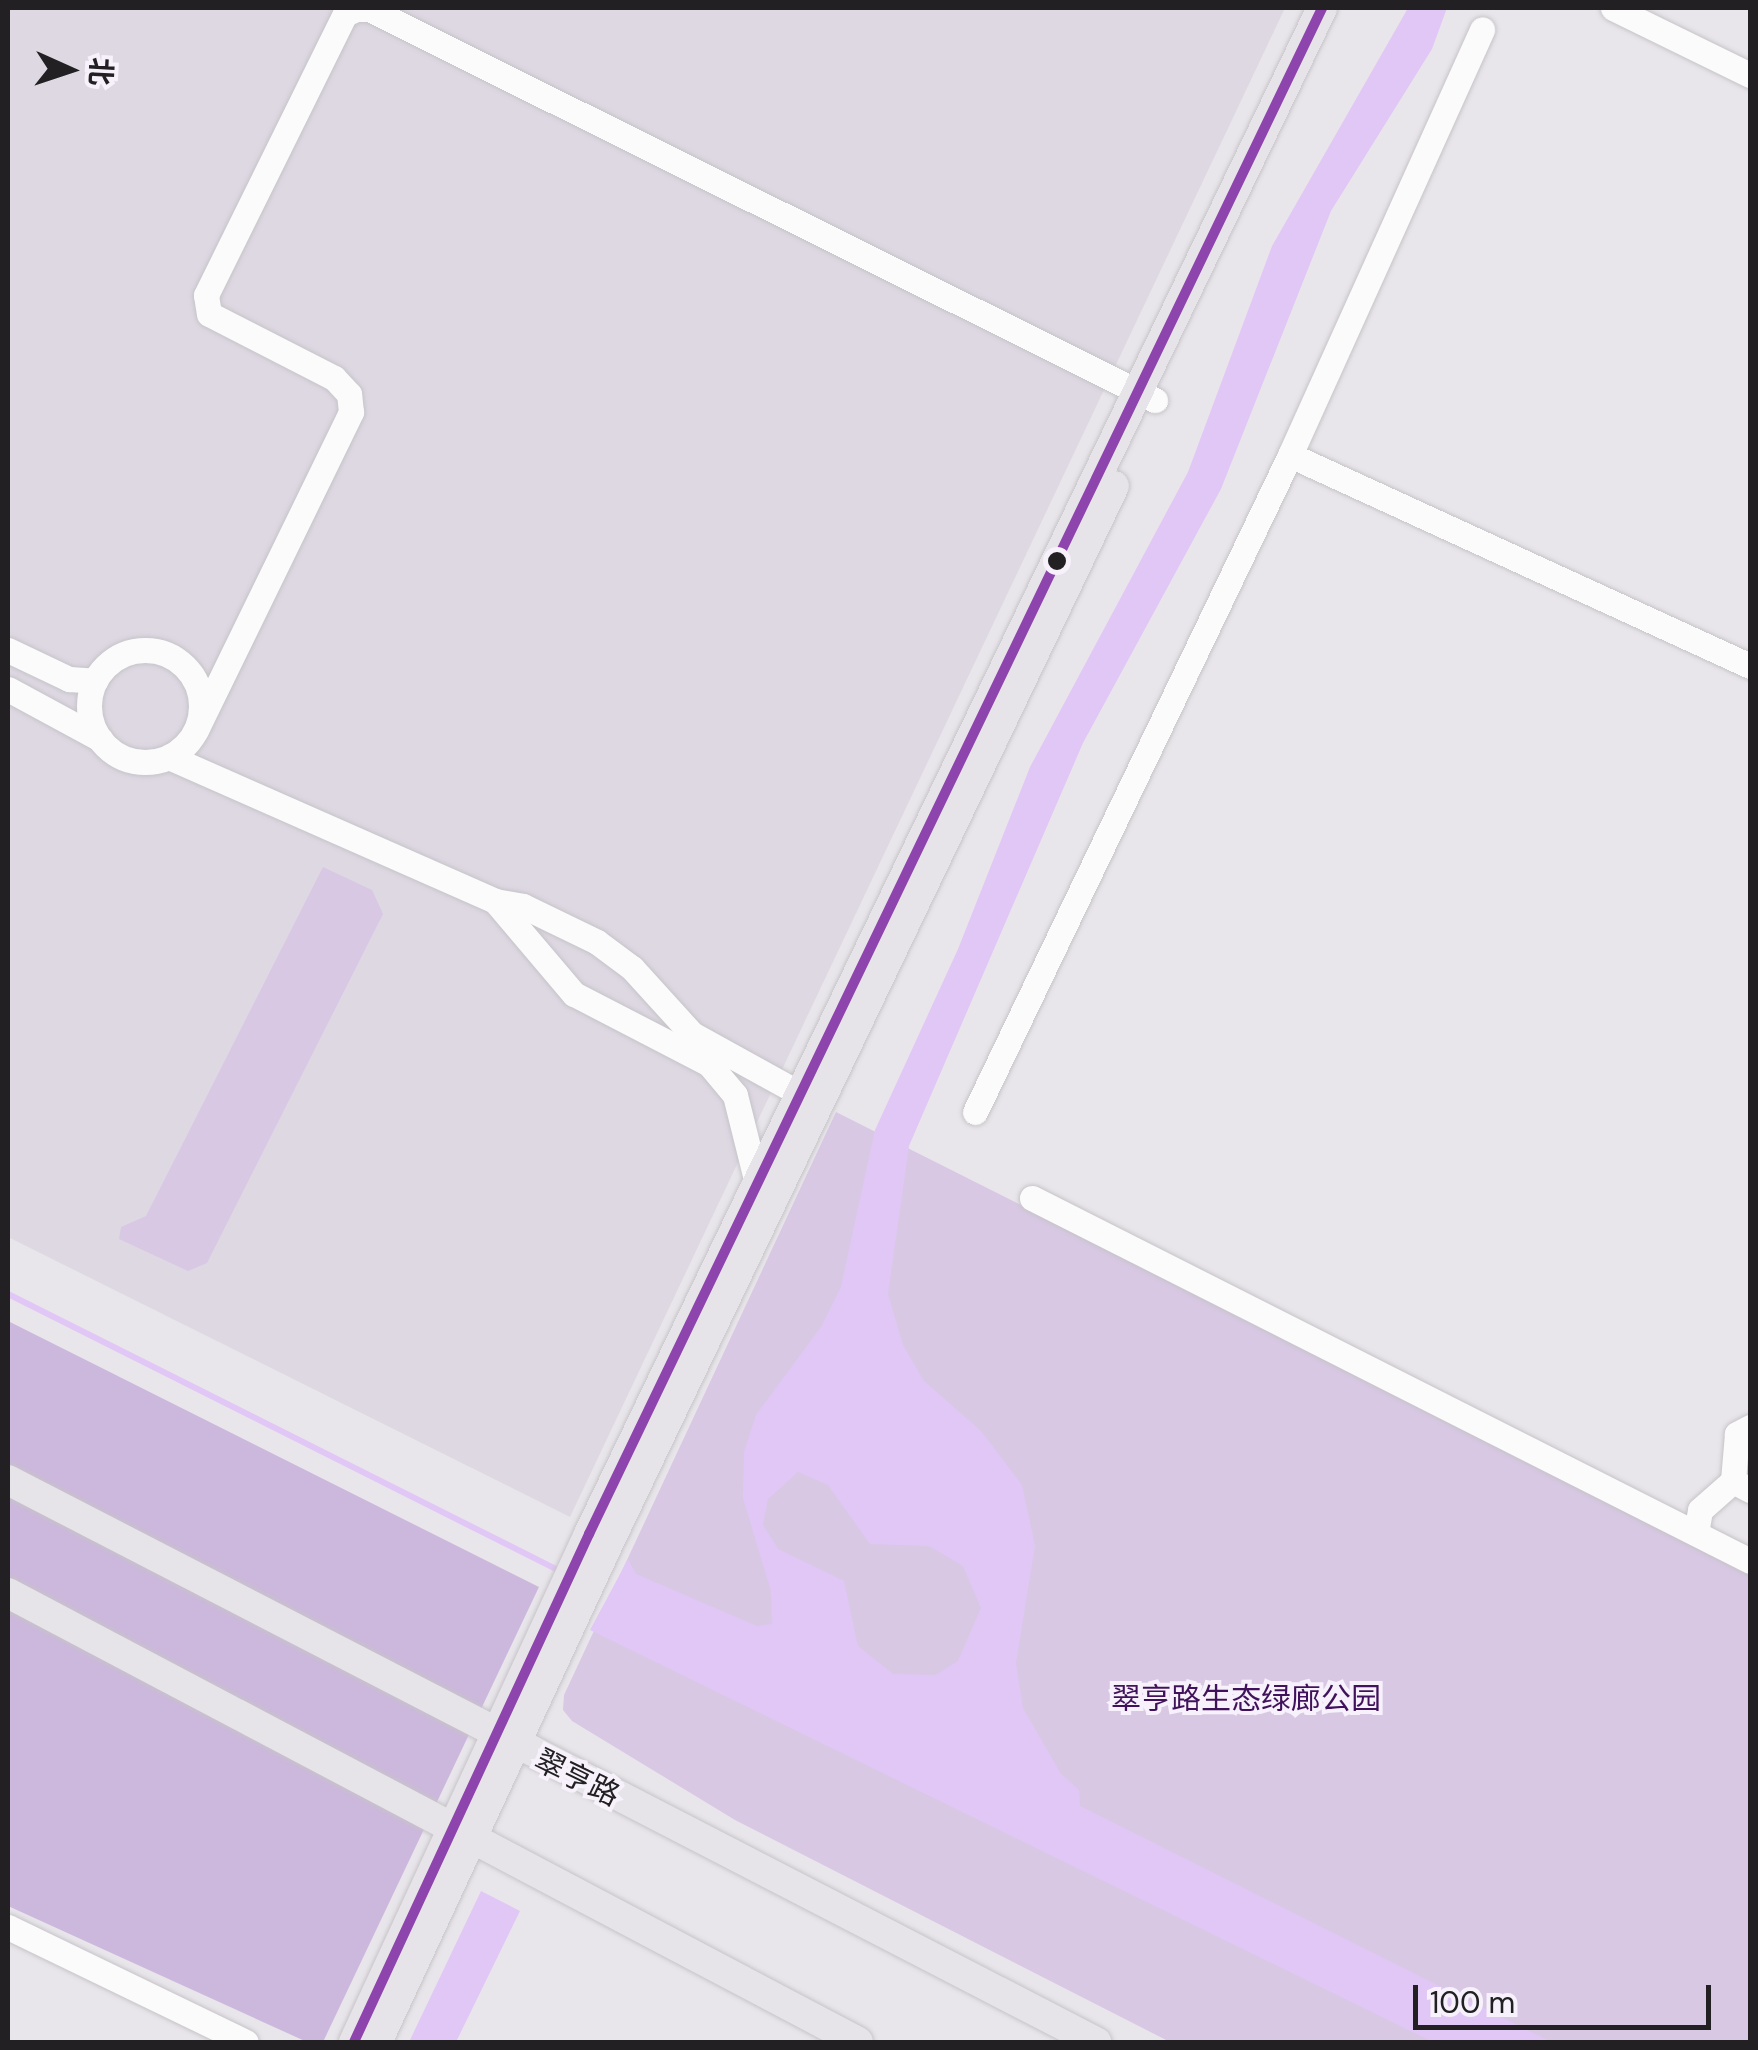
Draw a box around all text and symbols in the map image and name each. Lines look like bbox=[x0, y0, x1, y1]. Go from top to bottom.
north arrow bbox=[20, 20, 120, 120]
text: 北 bbox=[81, 57, 120, 87]
unlabelled marker bbox=[1047, 551, 1067, 571]
park label: 翠亨路生态绿廊公园 bbox=[1111, 1681, 1381, 1717]
street label: 翠亨路 bbox=[529, 1742, 625, 1814]
scale bar bbox=[1418, 1965, 1716, 2027]
text: 100 m bbox=[1430, 1983, 1515, 2022]

